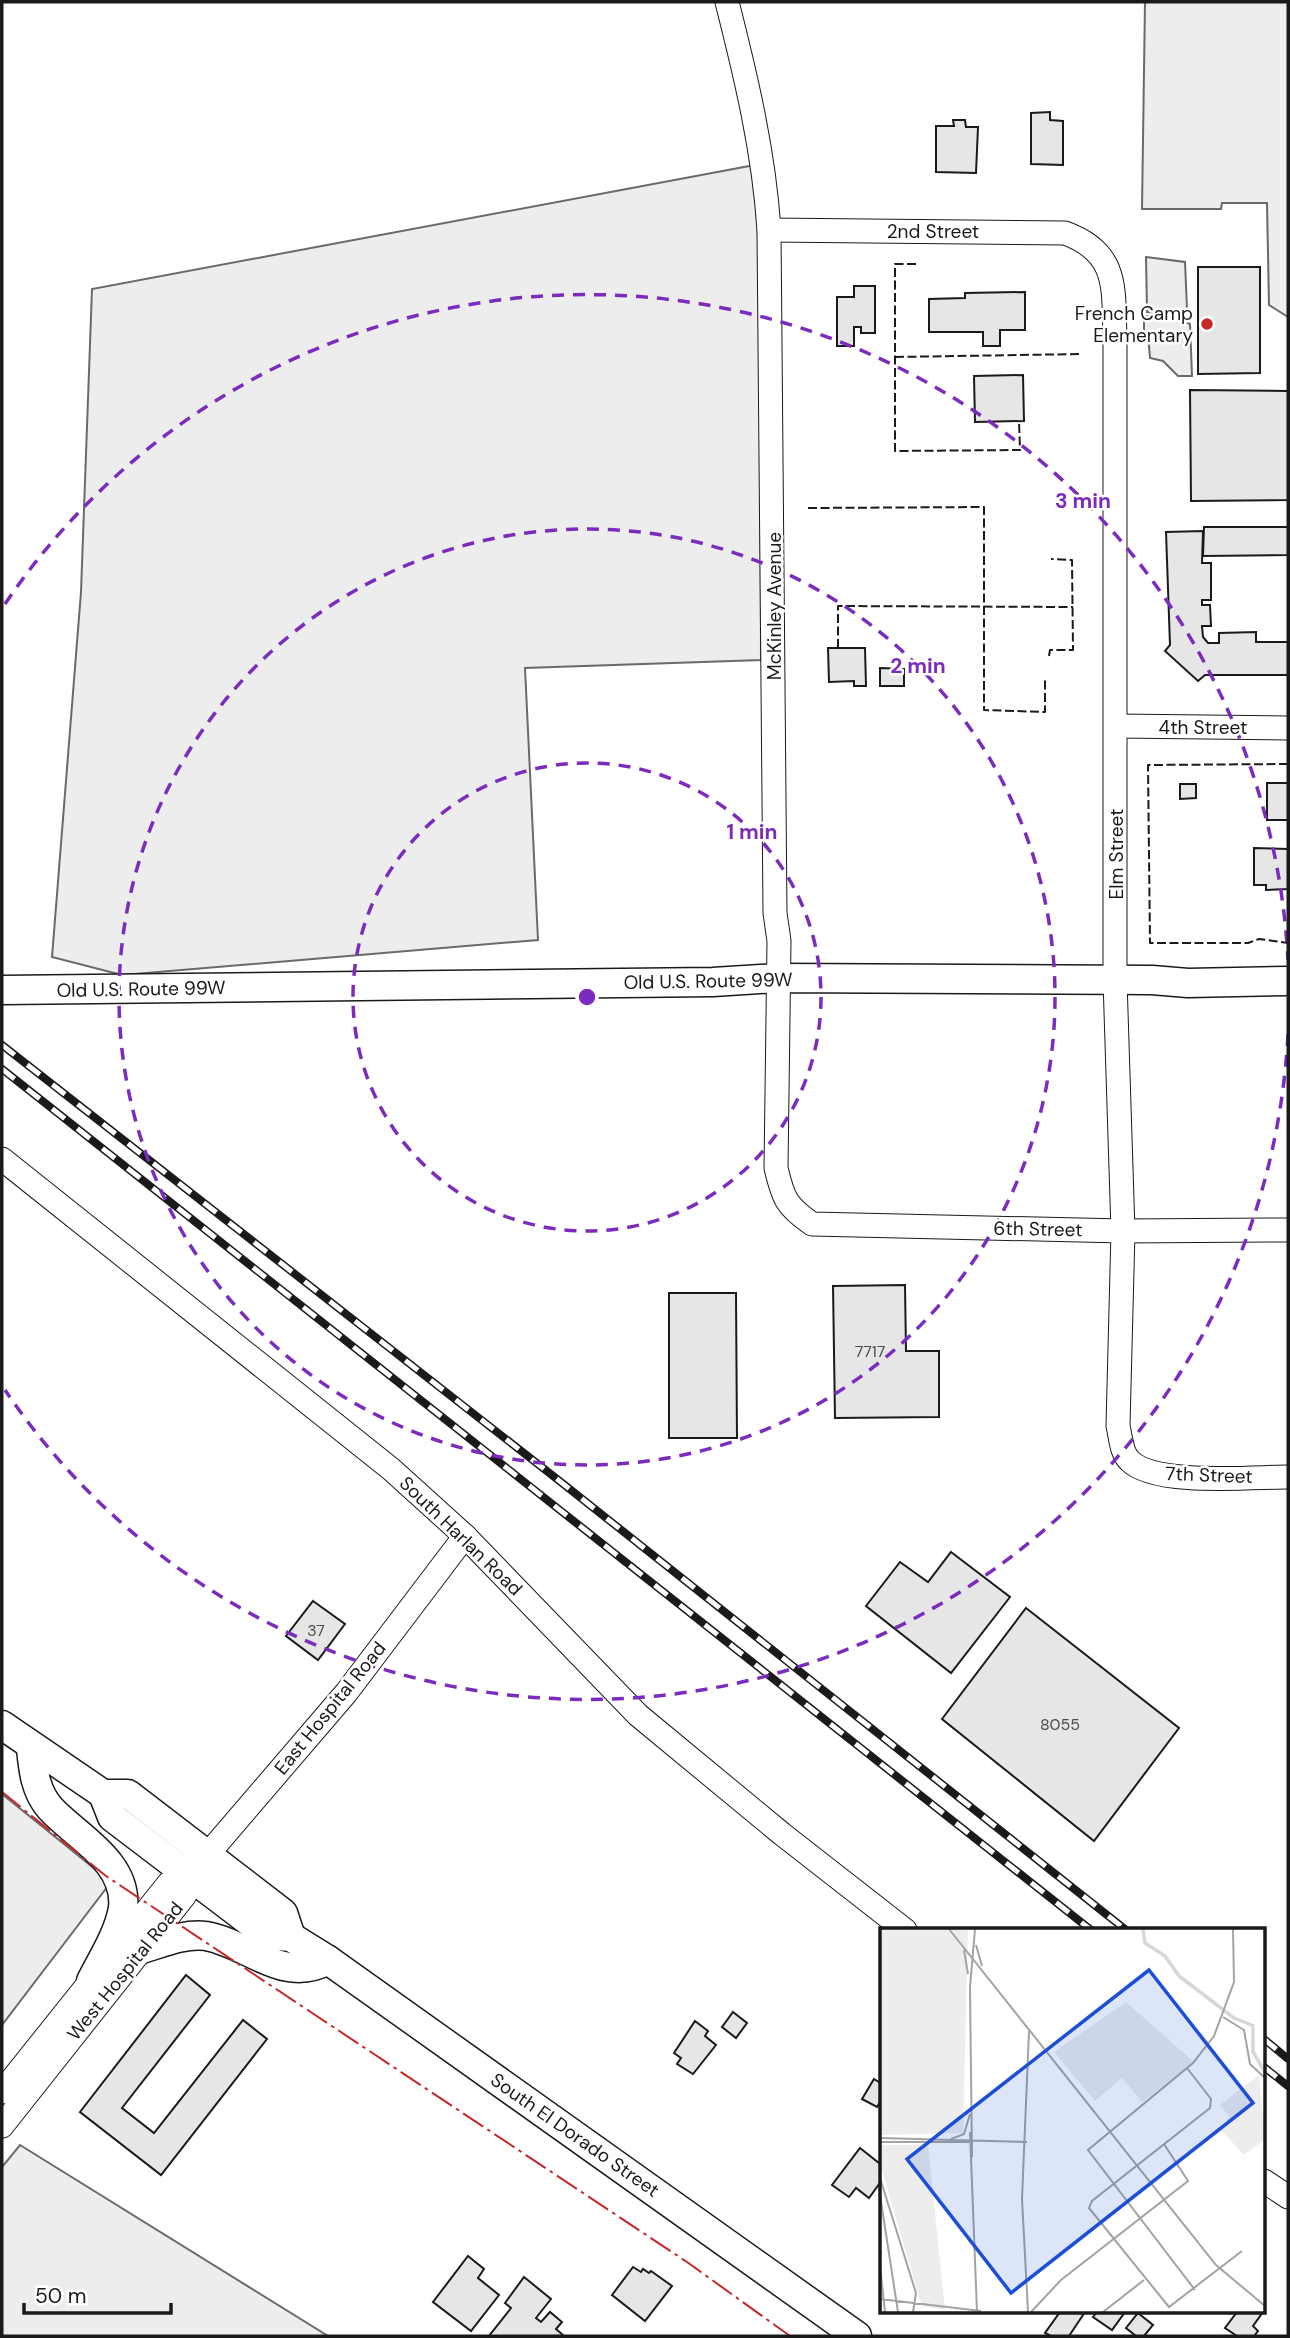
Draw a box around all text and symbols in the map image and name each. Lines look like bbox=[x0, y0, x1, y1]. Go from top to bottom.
street label: 2nd Street bbox=[887, 219, 979, 244]
place label: French Camp Elementary bbox=[1075, 301, 1193, 348]
marker: French Camp Elementary bbox=[1199, 316, 1215, 332]
text: 3 min bbox=[1055, 487, 1111, 515]
street label: McKinley Avenue bbox=[762, 532, 787, 680]
text: 2 min bbox=[890, 652, 946, 680]
street label: 4th Street bbox=[1159, 715, 1247, 740]
street label: Elm Street bbox=[1104, 809, 1129, 899]
text: 1 min bbox=[726, 818, 778, 846]
street label: Old U.S. Route 99W bbox=[623, 967, 793, 995]
street label: Old U.S. Route 99W bbox=[56, 975, 226, 1003]
centre of rings bbox=[575, 985, 599, 1009]
street label: 6th Street bbox=[993, 1216, 1083, 1242]
house number: 7717 bbox=[855, 1341, 885, 1362]
street label: 7th Street bbox=[1165, 1461, 1253, 1489]
street label: South Harlan Road bbox=[394, 1471, 528, 1601]
house number: 37 bbox=[307, 1620, 325, 1641]
street label: East Hospital Road bbox=[269, 1636, 391, 1780]
house number: 8055 bbox=[1040, 1714, 1080, 1735]
street label: West Hospital Road bbox=[61, 1897, 189, 2045]
inset map bbox=[880, 1928, 1266, 2314]
street label: South El Dorado Street bbox=[486, 2067, 664, 2203]
scale bar bbox=[24, 2272, 172, 2316]
text: 50 m bbox=[35, 2282, 86, 2310]

